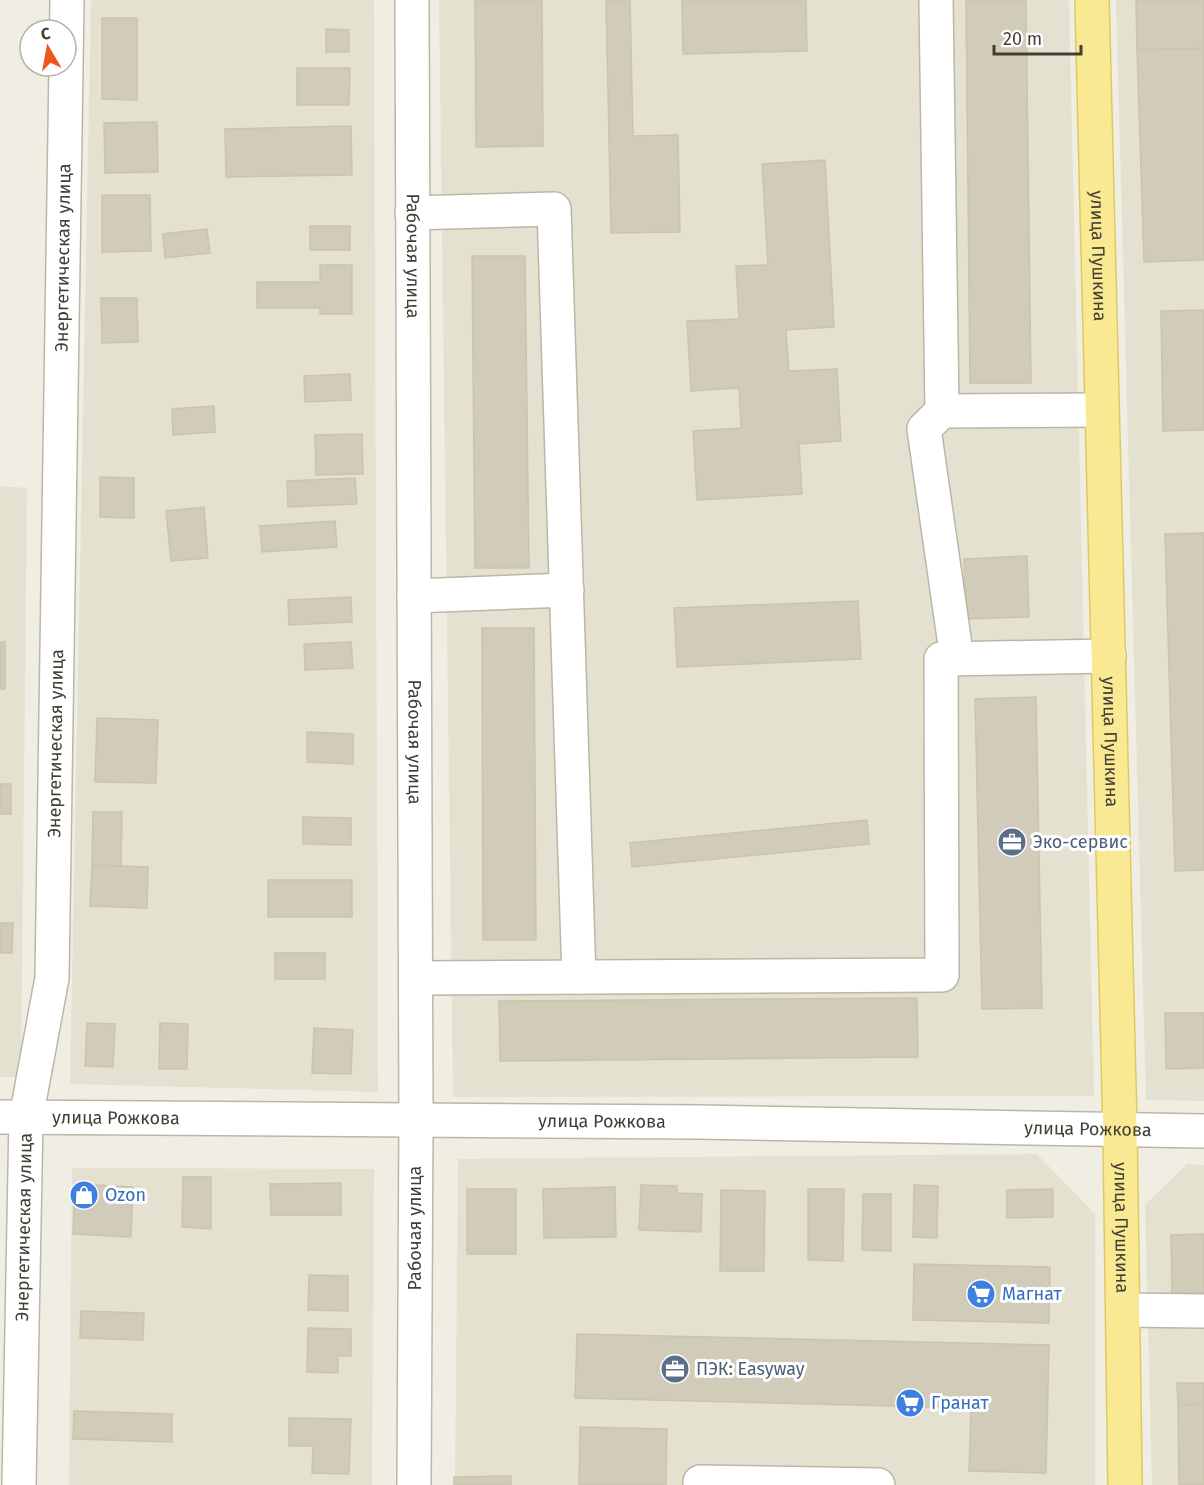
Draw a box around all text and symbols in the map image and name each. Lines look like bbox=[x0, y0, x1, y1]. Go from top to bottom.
north arrow bbox=[18, 18, 78, 78]
scale bar bbox=[994, 18, 1081, 56]
text: С bbox=[39, 23, 52, 44]
text: 20 m bbox=[1003, 28, 1042, 50]
street label: Энергетическая улица bbox=[51, 163, 75, 352]
street label: улица Пушкина bbox=[1086, 190, 1111, 322]
street label: Рабочая улица bbox=[402, 194, 424, 318]
street label: Энергетическая улица bbox=[43, 649, 68, 838]
street label: улица Пушкина bbox=[1098, 676, 1123, 808]
street label: Рабочая улица bbox=[403, 680, 426, 804]
office icon: Эко-сервис bbox=[996, 826, 1028, 858]
place label: Эко-сервис bbox=[1033, 831, 1128, 853]
street label: улица Рожкова bbox=[52, 1106, 180, 1129]
street label: улица Рожкова bbox=[538, 1110, 666, 1133]
street label: улица Рожкова bbox=[1024, 1117, 1152, 1141]
street label: Энергетическая улица bbox=[11, 1133, 37, 1322]
street label: улица Пушкина bbox=[1109, 1162, 1133, 1293]
street label: Рабочая улица bbox=[404, 1166, 426, 1290]
shop icon: Ozon bbox=[68, 1179, 100, 1211]
place label: Ozon bbox=[105, 1184, 146, 1206]
supermarket icon: Магнат bbox=[965, 1278, 997, 1310]
place label: Магнат bbox=[1002, 1283, 1063, 1305]
office icon: ПЭК: Easyway bbox=[659, 1353, 691, 1385]
place label: ПЭК: Easyway bbox=[696, 1358, 805, 1380]
supermarket icon: Гранат bbox=[894, 1387, 926, 1419]
place label: Гранат bbox=[931, 1392, 990, 1414]

